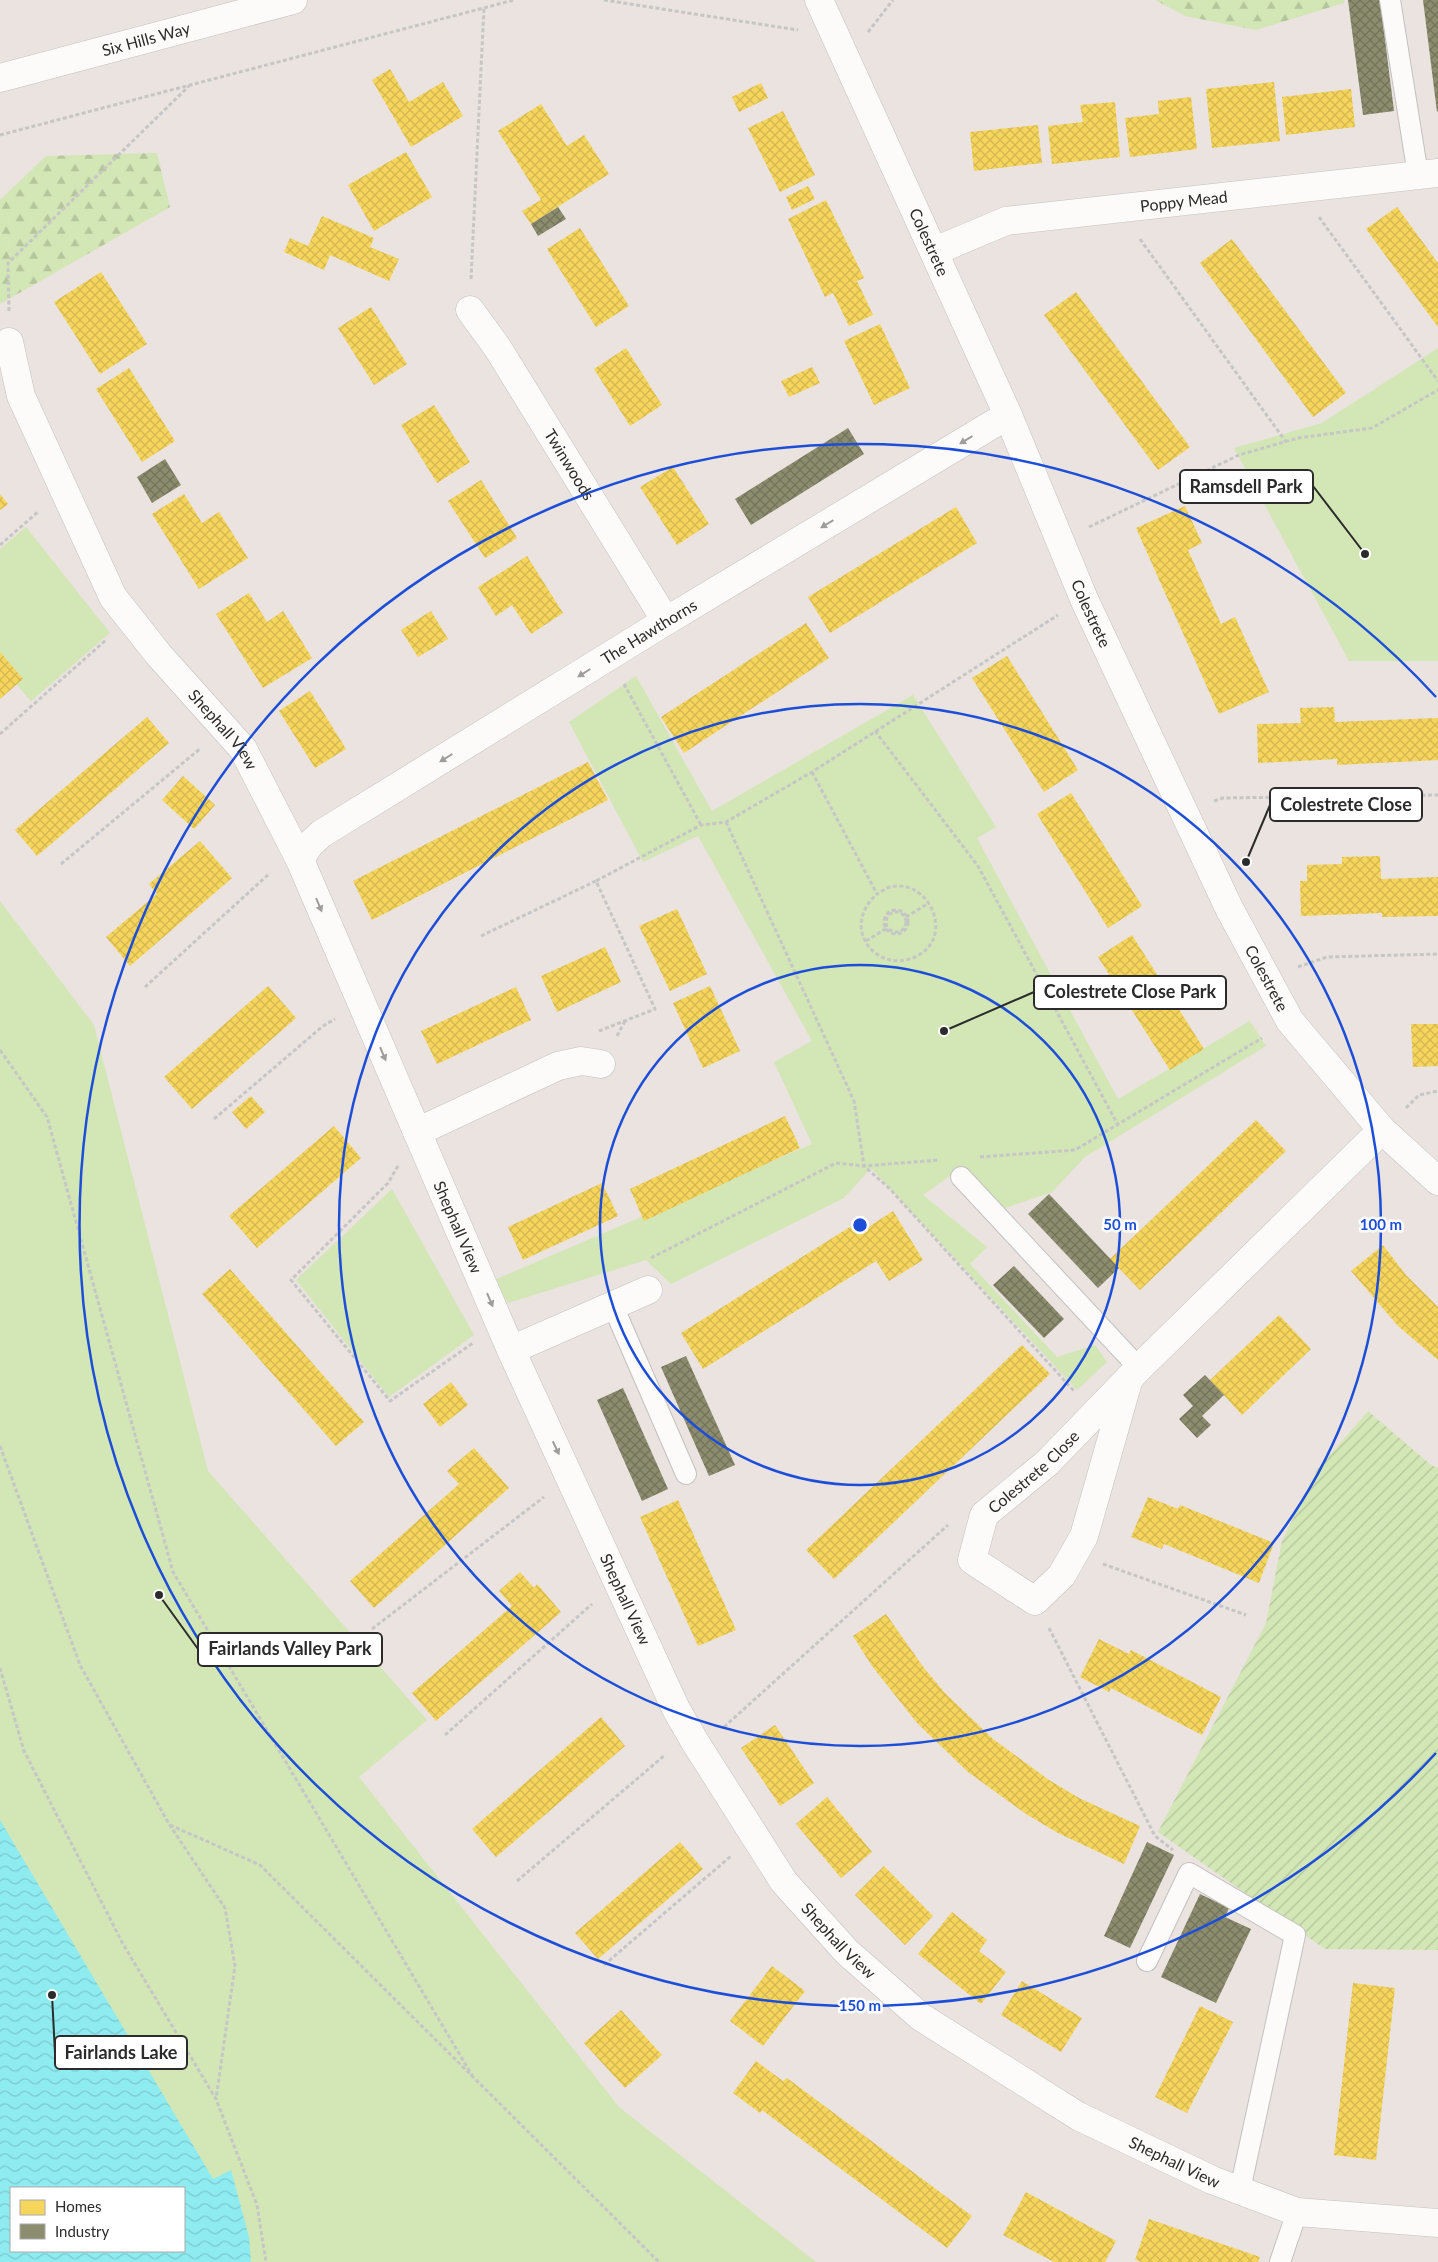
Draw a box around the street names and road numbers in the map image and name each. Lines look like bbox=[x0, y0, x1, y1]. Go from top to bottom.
street label: Six Hills Way bbox=[100, 18, 193, 60]
street label: Poppy Mead bbox=[1139, 186, 1229, 215]
street label: Colestrete bbox=[906, 205, 953, 279]
street label: Twinwoods bbox=[541, 425, 599, 503]
street label: Colestrete bbox=[1068, 576, 1115, 650]
street label: The Hawthorns bbox=[597, 595, 700, 668]
street label: Shephall View bbox=[185, 685, 262, 773]
street label: Colestrete bbox=[1242, 941, 1293, 1014]
street label: Shephall View bbox=[430, 1178, 487, 1276]
street label: Colestrete Close bbox=[984, 1426, 1083, 1517]
street label: Shephall View bbox=[597, 1550, 655, 1648]
street label: Shephall View bbox=[798, 1898, 880, 1982]
street label: Shephall View bbox=[1126, 2132, 1223, 2191]

